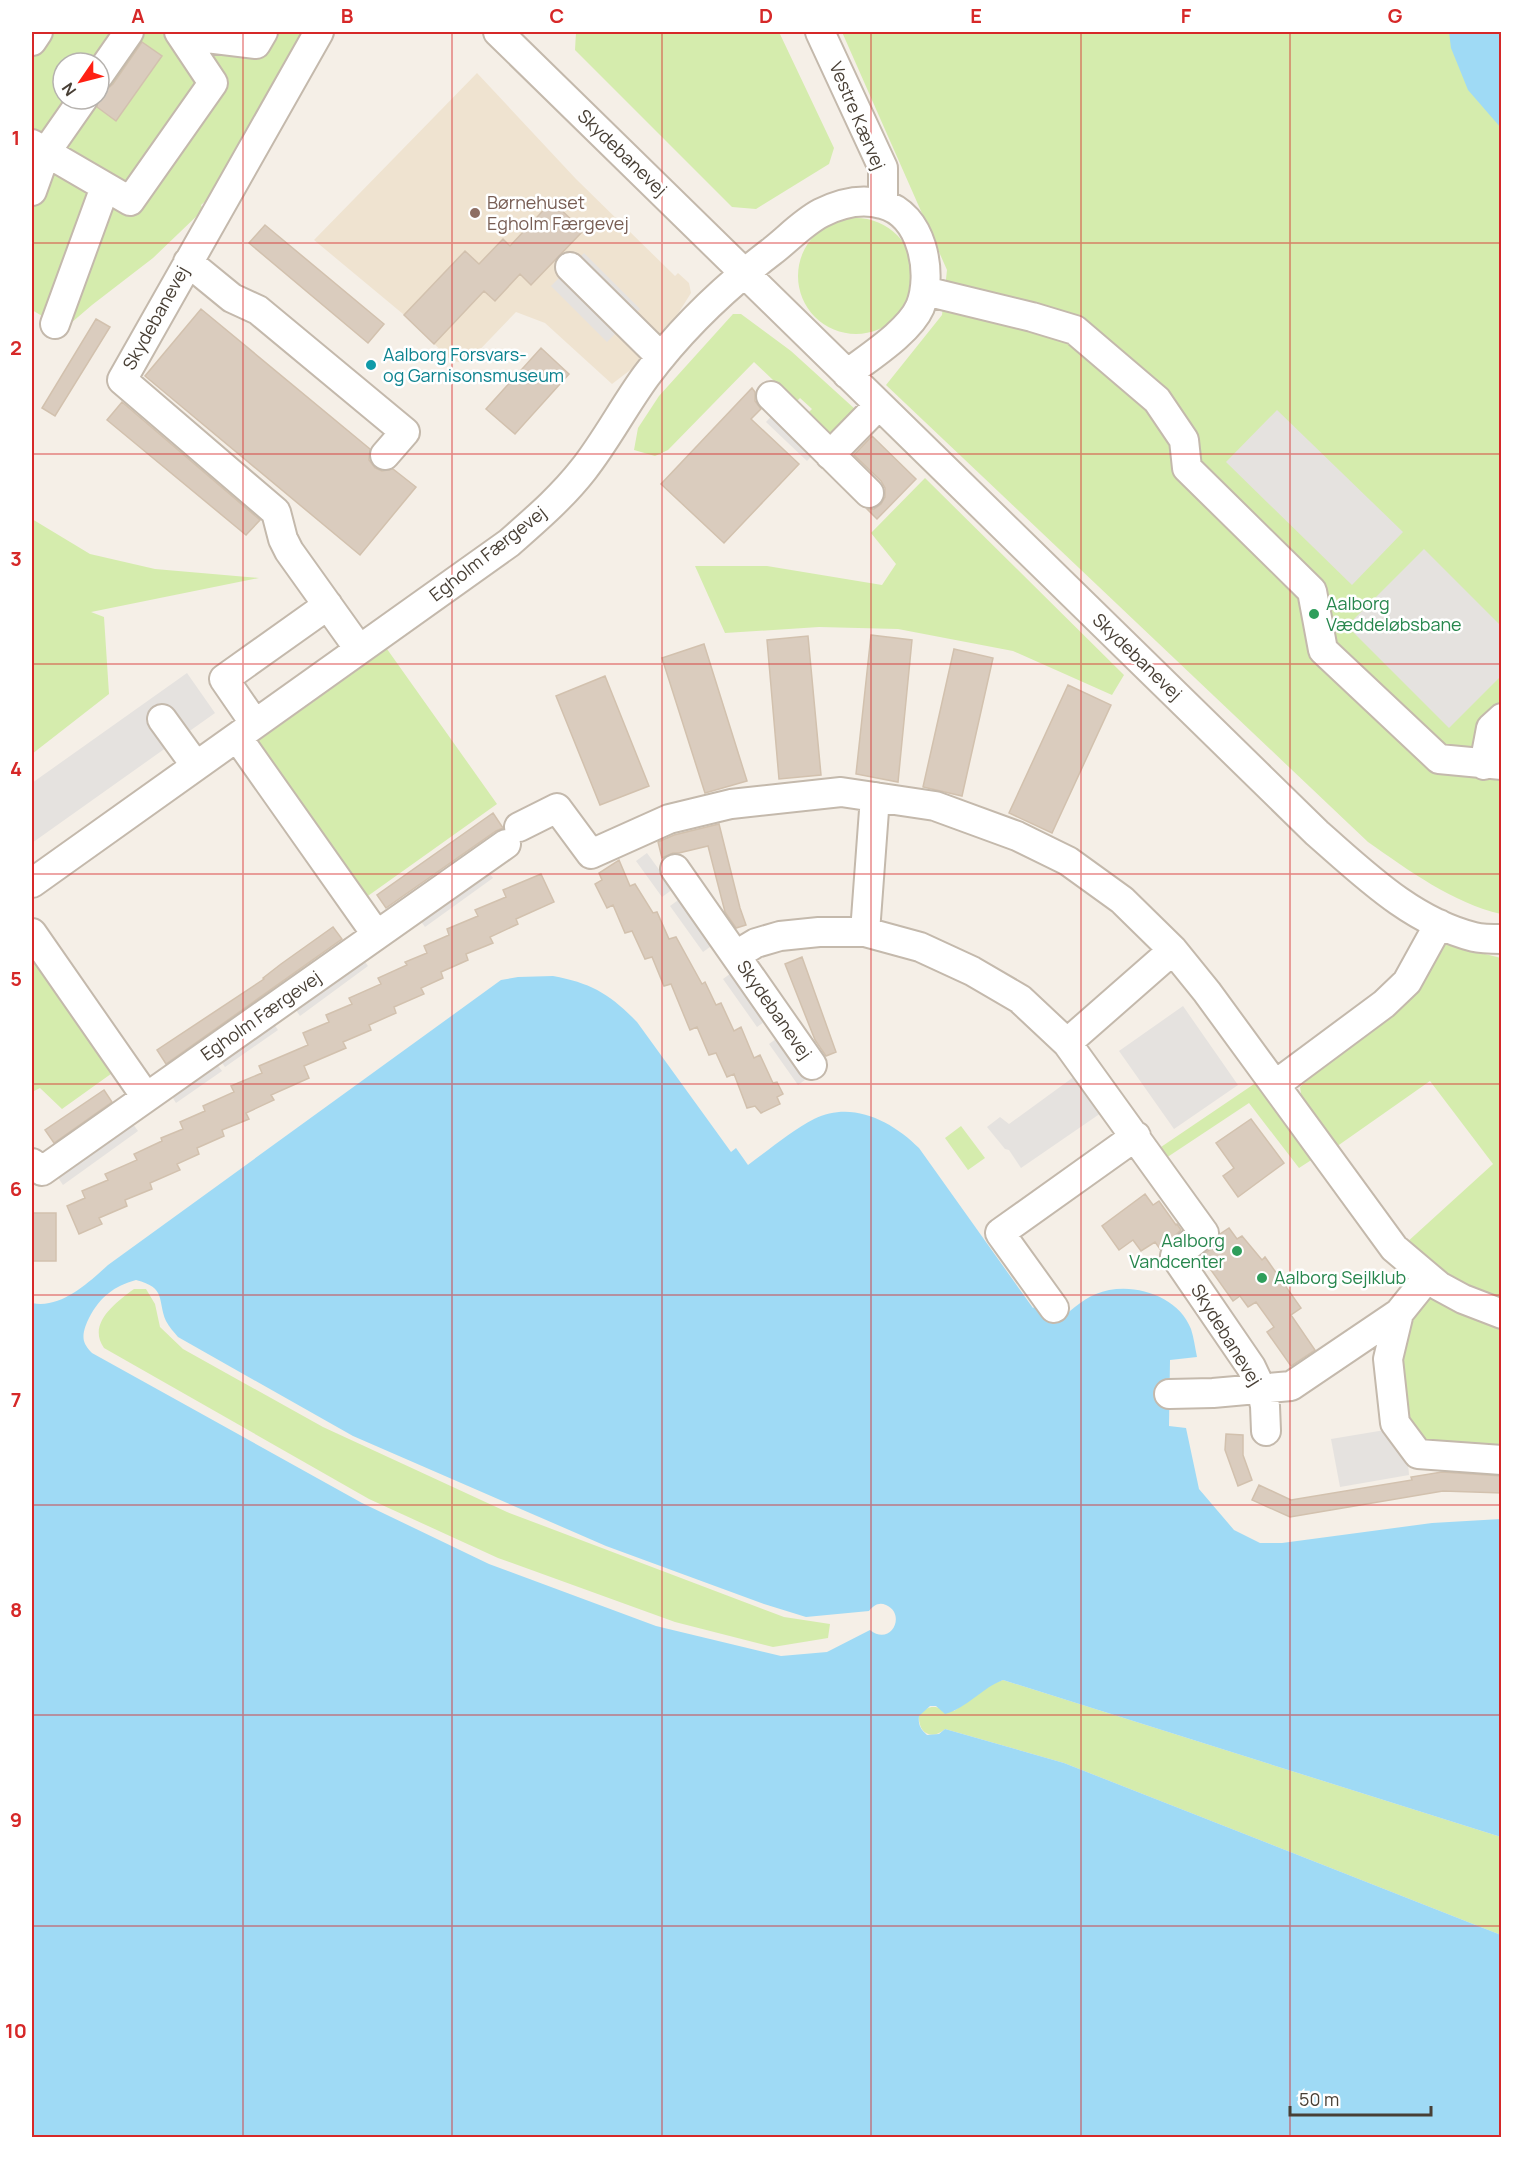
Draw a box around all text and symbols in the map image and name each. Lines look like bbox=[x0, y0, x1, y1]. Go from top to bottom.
text: A bbox=[131, 2, 145, 29]
text: B bbox=[341, 2, 354, 29]
text: C bbox=[550, 2, 564, 29]
text: D bbox=[759, 2, 773, 29]
text: E bbox=[970, 2, 982, 29]
text: F bbox=[1181, 2, 1192, 29]
text: G bbox=[1388, 2, 1403, 29]
north arrow bbox=[51, 51, 111, 111]
street label: Vestre Kærvej bbox=[824, 58, 892, 173]
text: N bbox=[56, 79, 81, 101]
street label: Skydebanevej bbox=[573, 103, 673, 201]
text: 1 bbox=[12, 124, 20, 151]
place label: Børnehuset Egholm Færgevej bbox=[487, 190, 629, 235]
marker: Børnehuset Egholm Færgevej bbox=[468, 206, 482, 220]
street label: Skydebanevej bbox=[117, 261, 194, 374]
text: 2 bbox=[10, 334, 22, 361]
place label: Aalborg Forsvars- og Garnisonsmuseum bbox=[383, 342, 564, 387]
marker: Aalborg Forsvars- og Garnisonsmuseum bbox=[364, 358, 378, 372]
street label: Egholm Færgevej bbox=[424, 500, 551, 606]
text: 3 bbox=[10, 545, 22, 572]
place label: Aalborg Væddeløbsbane bbox=[1326, 591, 1462, 636]
street label: Skydebanevej bbox=[1088, 607, 1188, 705]
marker: Aalborg Væddeløbsbane bbox=[1307, 607, 1321, 621]
text: 4 bbox=[10, 755, 22, 782]
street label: Skydebanevej bbox=[732, 955, 818, 1064]
text: 5 bbox=[10, 965, 22, 992]
street label: Egholm Færgevej bbox=[195, 965, 325, 1066]
text: 6 bbox=[10, 1175, 22, 1202]
place label: Aalborg Vandcenter bbox=[1129, 1228, 1225, 1273]
marker: Aalborg Vandcenter bbox=[1230, 1244, 1244, 1258]
place label: Aalborg Sejlklub bbox=[1274, 1265, 1406, 1289]
marker: Aalborg Sejlklub bbox=[1255, 1271, 1269, 1285]
street label: Skydebanevej bbox=[1186, 1279, 1268, 1390]
text: 7 bbox=[11, 1386, 21, 1413]
text: 8 bbox=[10, 1596, 22, 1623]
text: 9 bbox=[10, 1806, 22, 1833]
text: 10 bbox=[5, 2017, 27, 2044]
scale bar bbox=[1290, 2079, 1431, 2117]
text: 50 m bbox=[1299, 2087, 1339, 2111]

